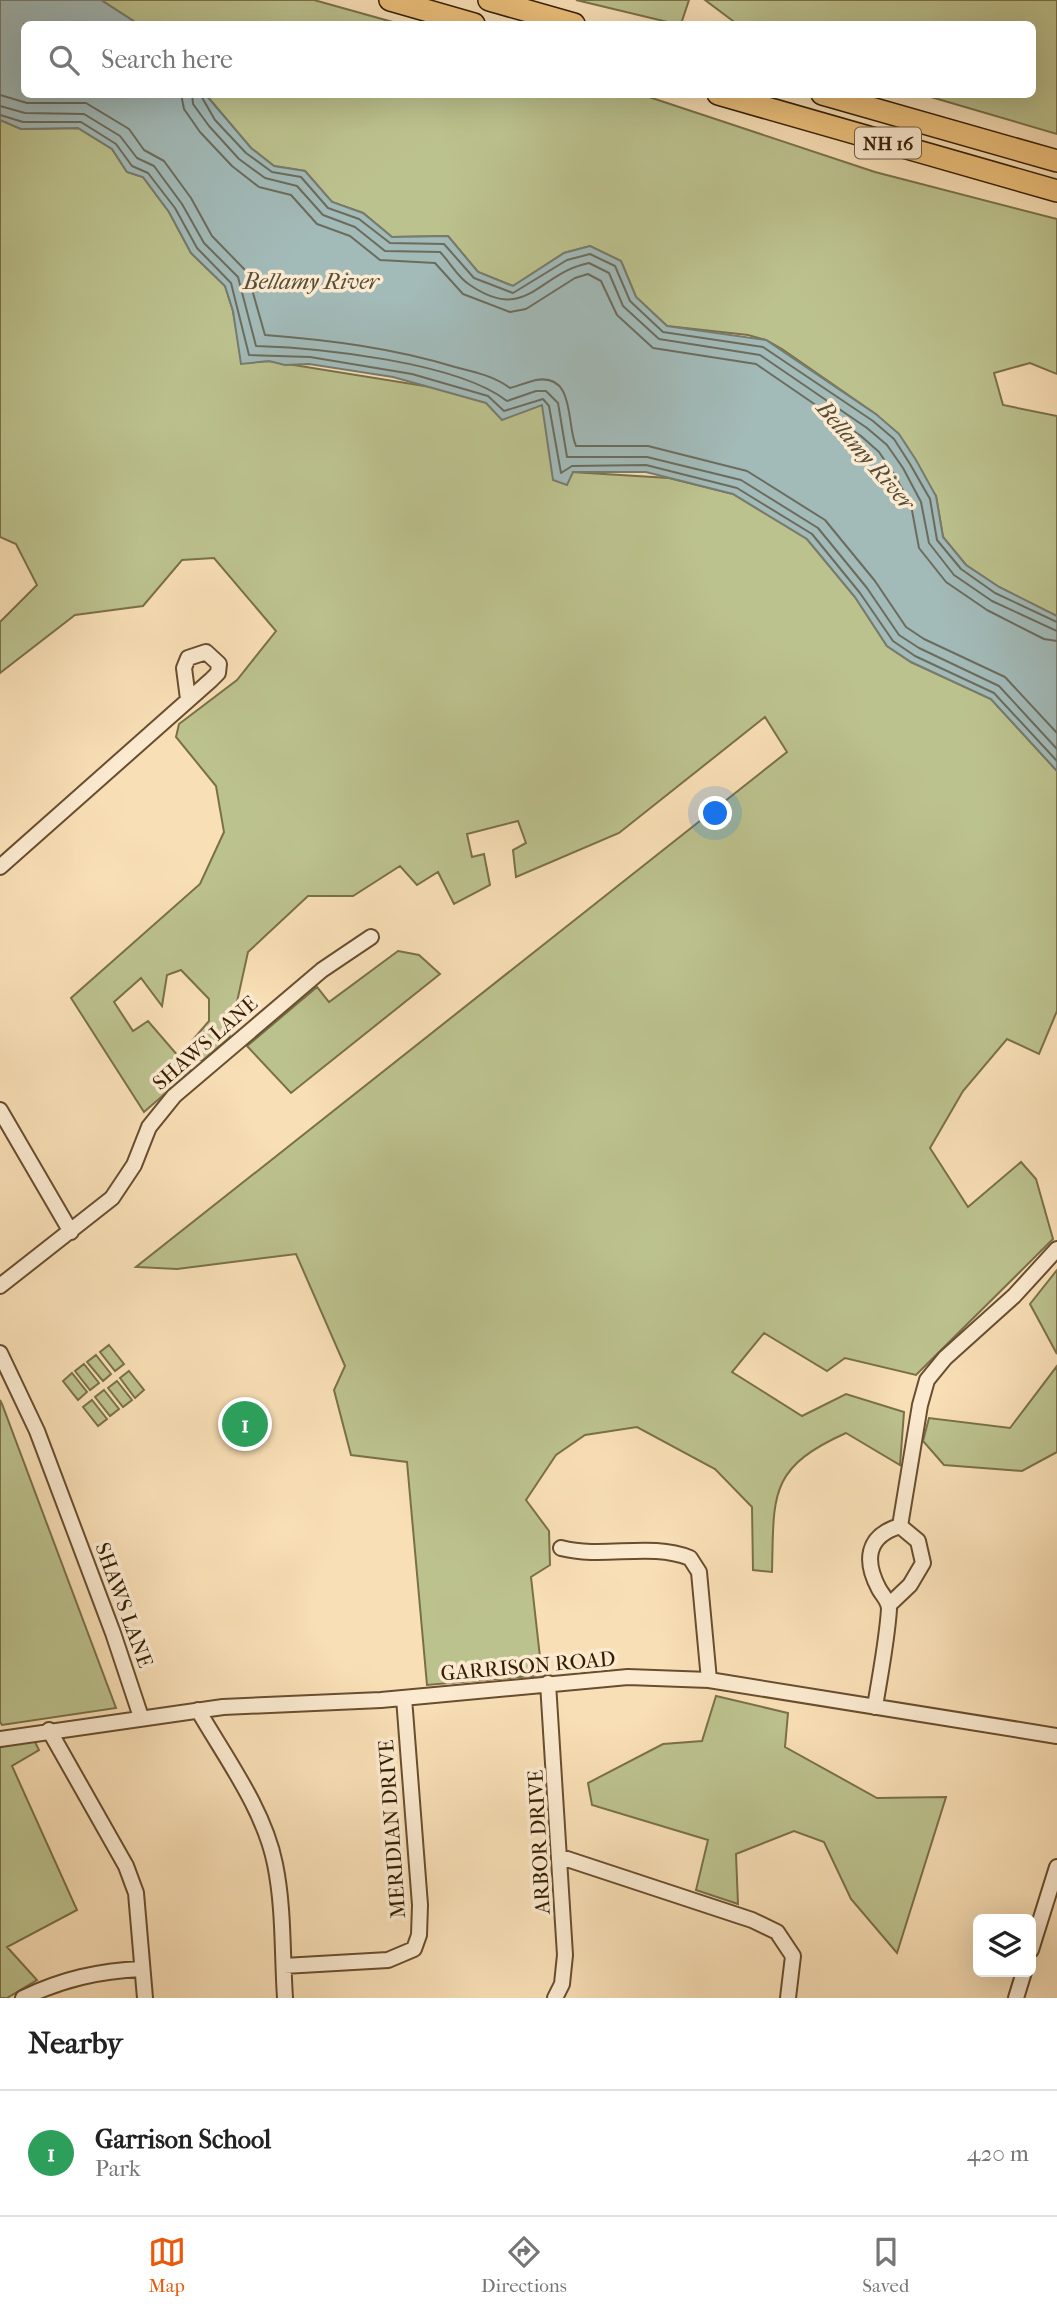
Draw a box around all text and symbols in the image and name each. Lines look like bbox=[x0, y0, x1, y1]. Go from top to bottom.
search box bbox=[21, 21, 1036, 98]
icon: search bbox=[45, 41, 83, 79]
text: Search here bbox=[101, 44, 233, 75]
road number: NH 16 bbox=[855, 127, 921, 158]
water label: Bellamy River bbox=[241, 268, 380, 295]
water label: Bellamy River bbox=[810, 394, 921, 517]
your location bbox=[698, 796, 732, 830]
street label: SHAWS LANE bbox=[148, 991, 262, 1095]
pin: 1 bbox=[222, 1398, 268, 1450]
street label: SHAWS LANE bbox=[90, 1539, 158, 1671]
street label: GARRISON ROAD bbox=[440, 1646, 616, 1686]
street label: MERIDIAN DRIVE bbox=[374, 1739, 410, 1919]
street label: ARBOR DRIVE bbox=[523, 1769, 555, 1916]
map controls bbox=[973, 1914, 1036, 1977]
button: layers bbox=[973, 1914, 1036, 1977]
text: Nearby bbox=[28, 2026, 123, 2061]
text: Garrison School bbox=[95, 2124, 271, 2155]
text: 1 bbox=[47, 2140, 55, 2167]
text: 420 m bbox=[967, 2140, 1029, 2167]
text: Park bbox=[95, 2155, 141, 2182]
tab: Map bbox=[148, 2233, 186, 2297]
tab: Directions bbox=[481, 2233, 567, 2297]
tab: Saved bbox=[862, 2233, 909, 2297]

